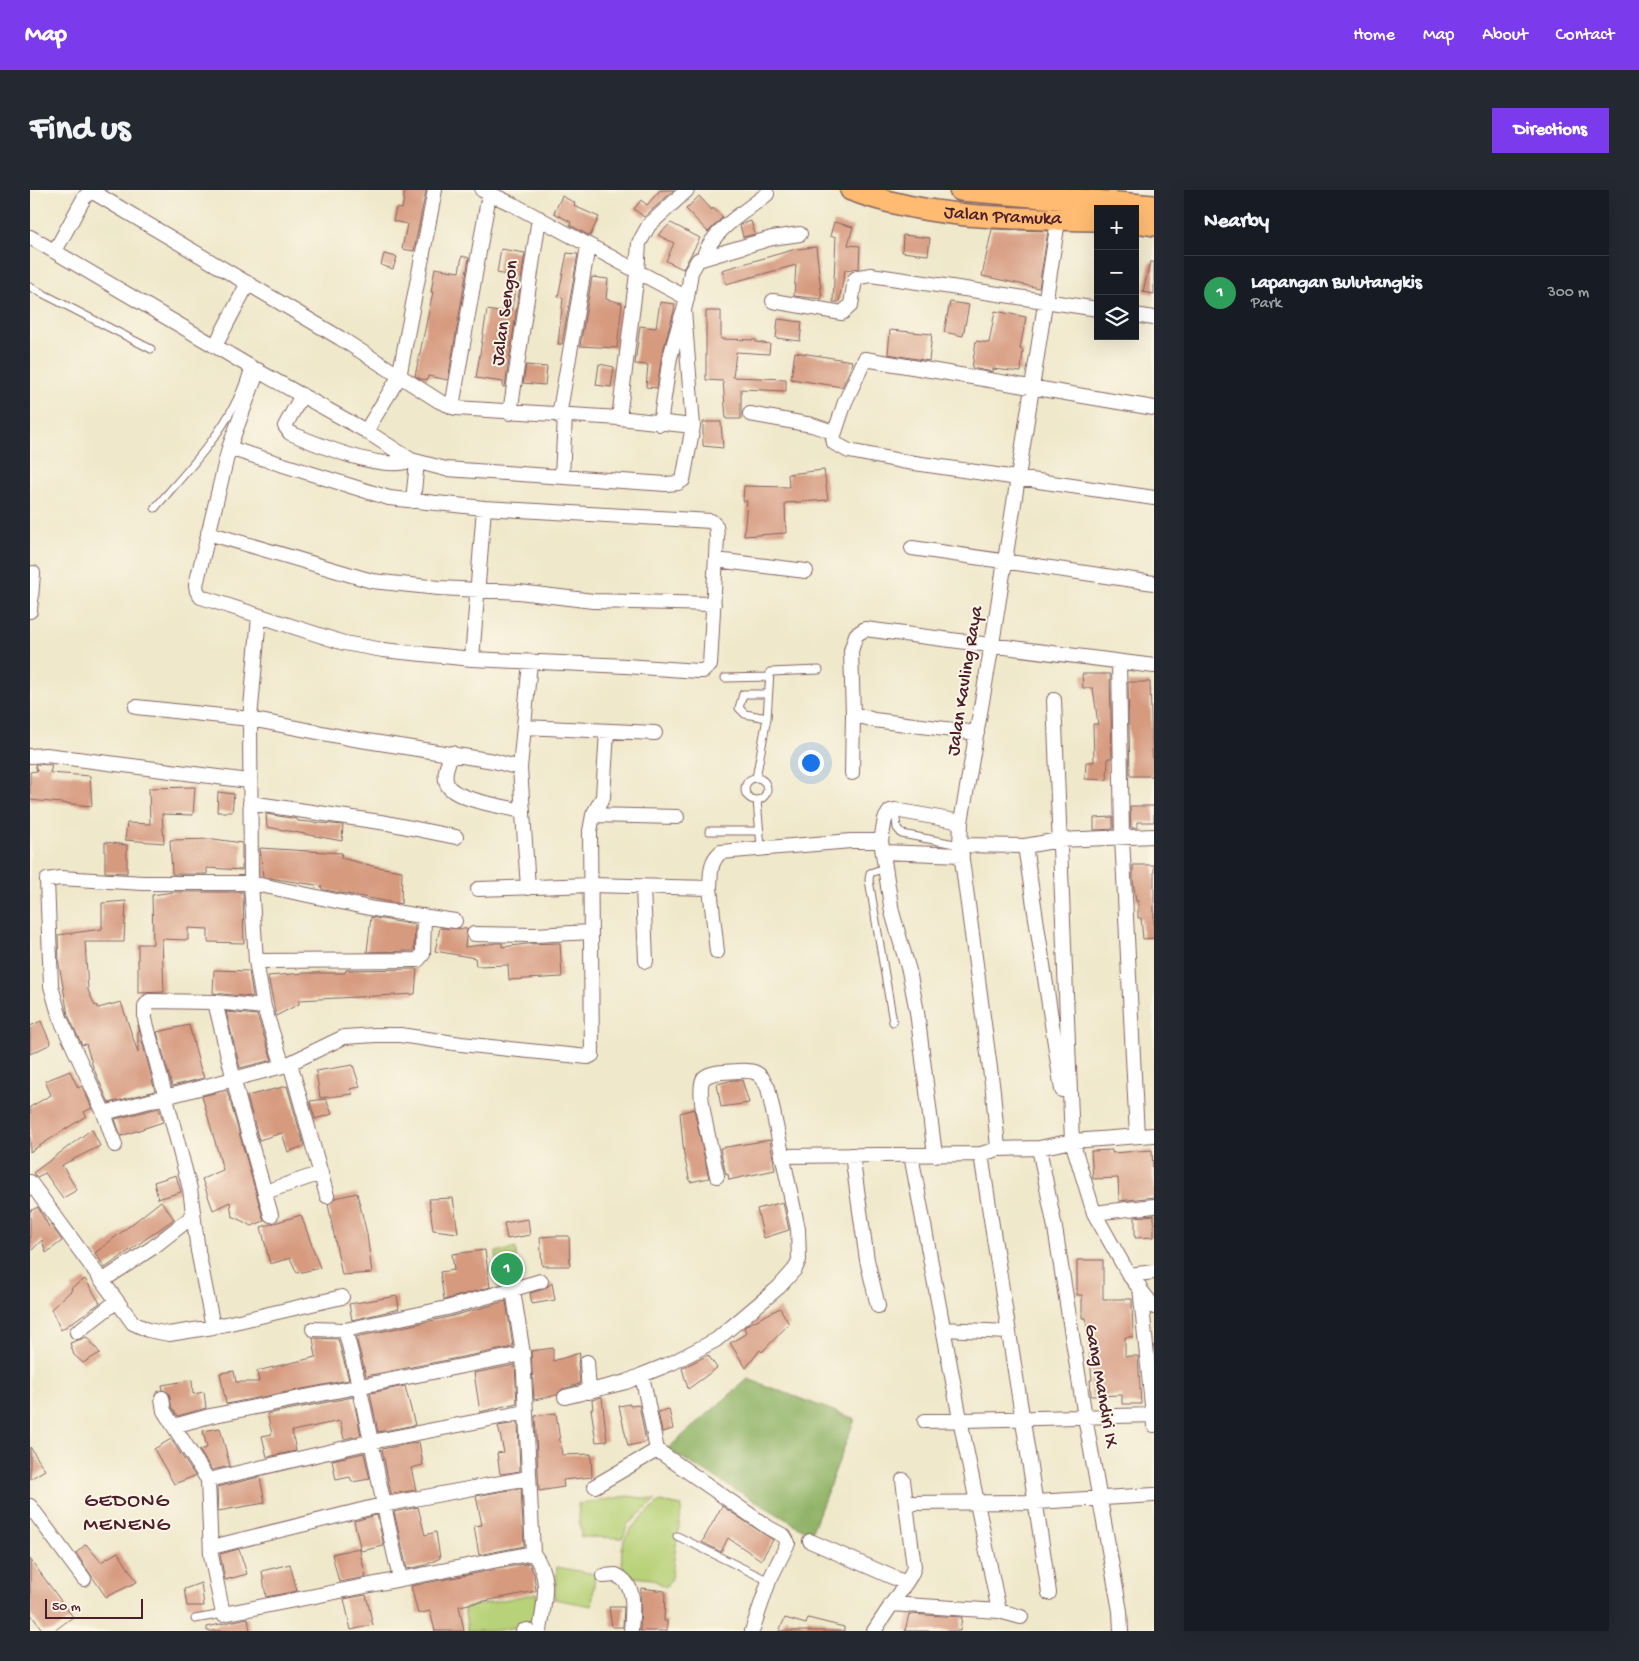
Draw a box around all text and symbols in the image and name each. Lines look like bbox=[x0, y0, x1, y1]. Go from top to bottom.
text: Map bbox=[25, 21, 67, 50]
text: Home bbox=[1353, 25, 1395, 46]
text: Map bbox=[1423, 25, 1454, 46]
text: About bbox=[1482, 25, 1528, 46]
text: Contact bbox=[1556, 25, 1614, 46]
button: Directions bbox=[1492, 108, 1609, 153]
text: Find us bbox=[30, 110, 130, 151]
street label: Jalan Pramuka bbox=[943, 201, 1063, 231]
map controls bbox=[1094, 205, 1139, 340]
button: + bbox=[1094, 205, 1139, 250]
text: Nearby bbox=[1204, 210, 1269, 235]
button: − bbox=[1094, 250, 1139, 295]
street label: Jalan Sengon bbox=[487, 259, 525, 367]
text: Lapangan Bulutangkis bbox=[1251, 272, 1422, 295]
text: 1 bbox=[1217, 284, 1223, 303]
text: 300 m bbox=[1547, 284, 1589, 303]
button: layers bbox=[1094, 295, 1139, 340]
text: Park bbox=[1251, 295, 1282, 314]
street label: Jalan Kavling Raya bbox=[943, 603, 989, 758]
your location bbox=[798, 750, 824, 776]
pin: 1 bbox=[491, 1250, 523, 1288]
street label: Gang Mandiri IX bbox=[1078, 1323, 1122, 1450]
district label: GEDONG MENENG bbox=[83, 1490, 171, 1539]
scale bar bbox=[45, 1596, 142, 1619]
text: 50 m bbox=[52, 1599, 81, 1616]

